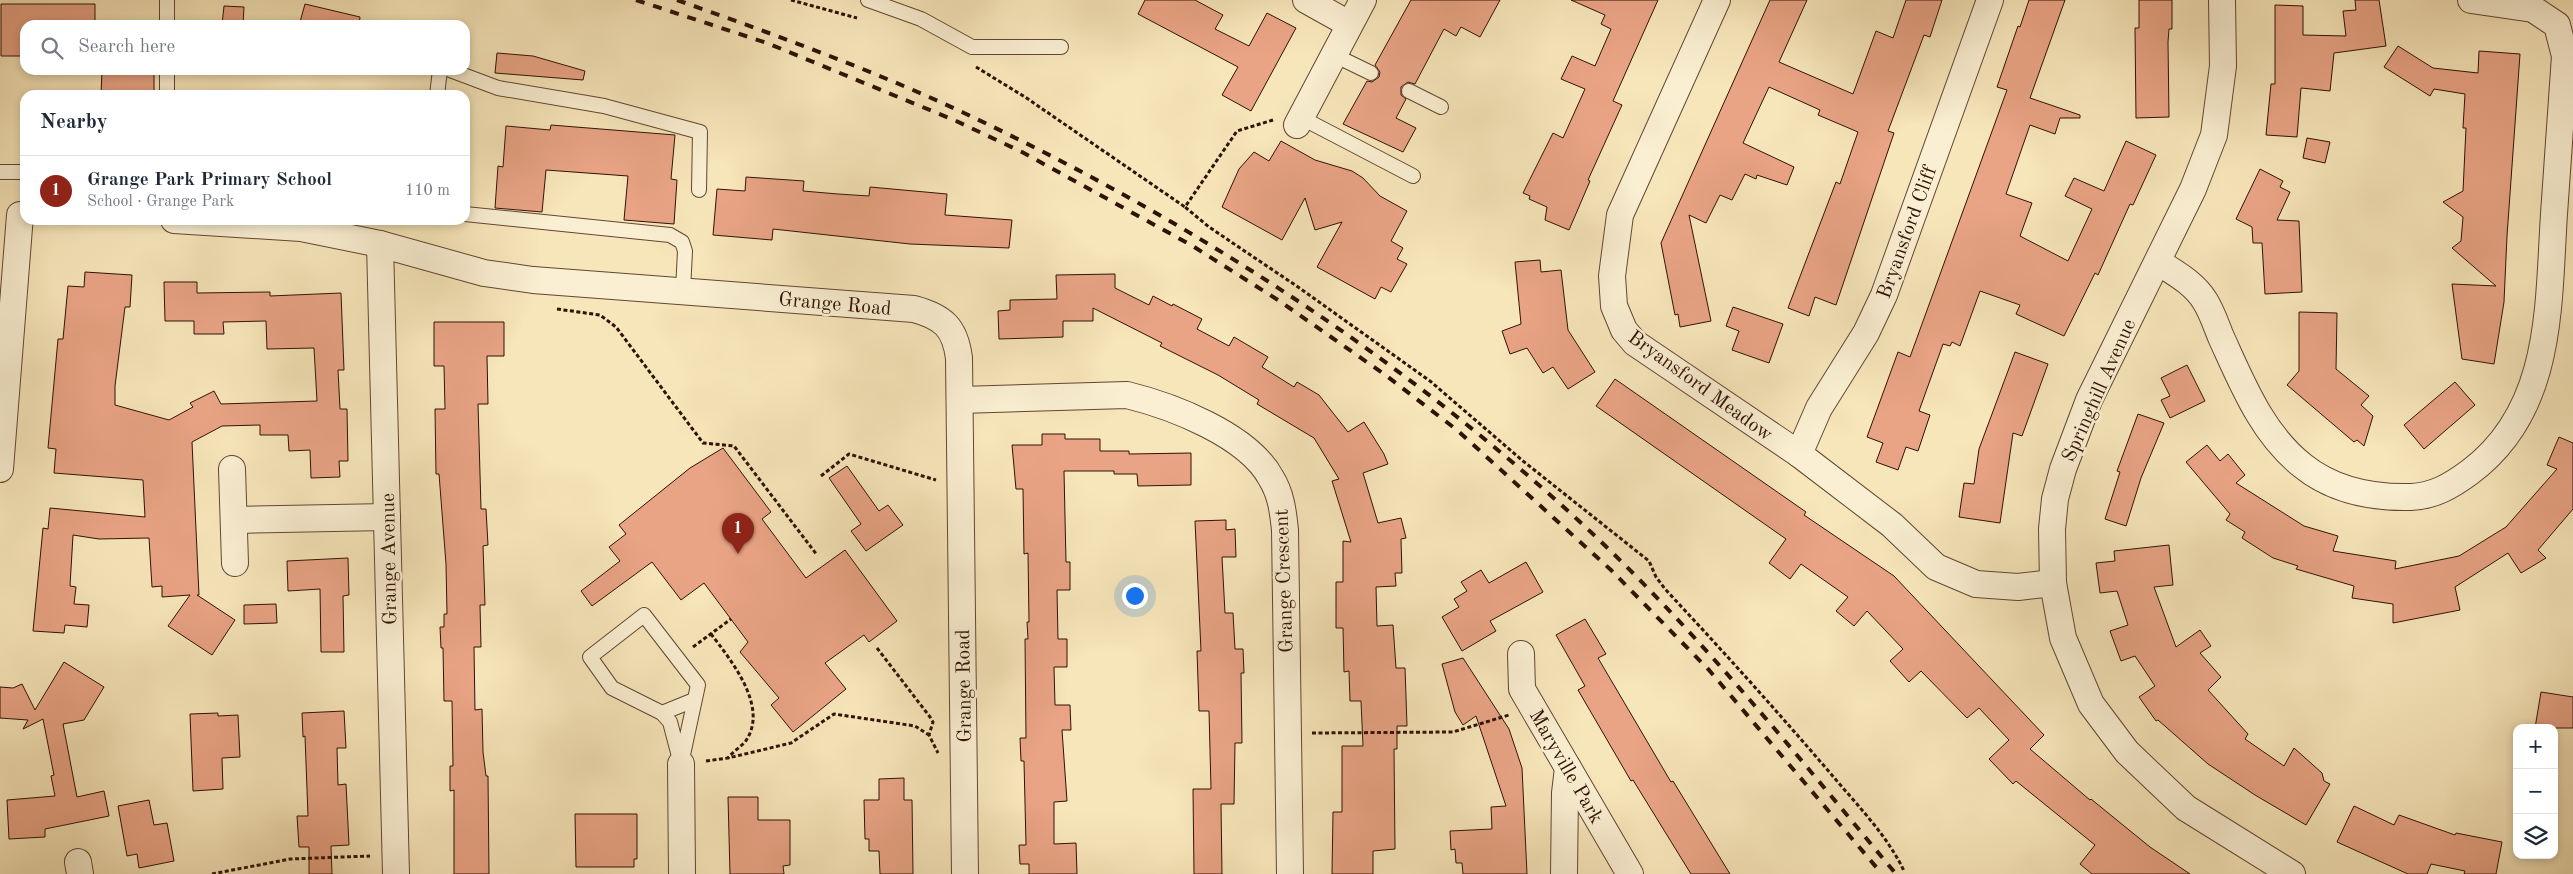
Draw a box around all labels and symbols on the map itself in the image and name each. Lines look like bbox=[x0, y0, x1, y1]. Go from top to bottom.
street label: Bryansford Cliff bbox=[1875, 162, 1942, 302]
street label: Grange Road bbox=[777, 290, 892, 320]
street label: Springhill Avenue bbox=[2059, 316, 2140, 465]
street label: Bryansford Meadow bbox=[1624, 328, 1776, 446]
street label: Grange Avenue bbox=[379, 493, 401, 625]
street label: Grange Crescent bbox=[1272, 509, 1298, 653]
pin: 1 bbox=[722, 513, 754, 554]
your location bbox=[1122, 583, 1148, 609]
street label: Grange Road bbox=[954, 629, 976, 743]
street label: Maryville Park bbox=[1525, 706, 1606, 828]

